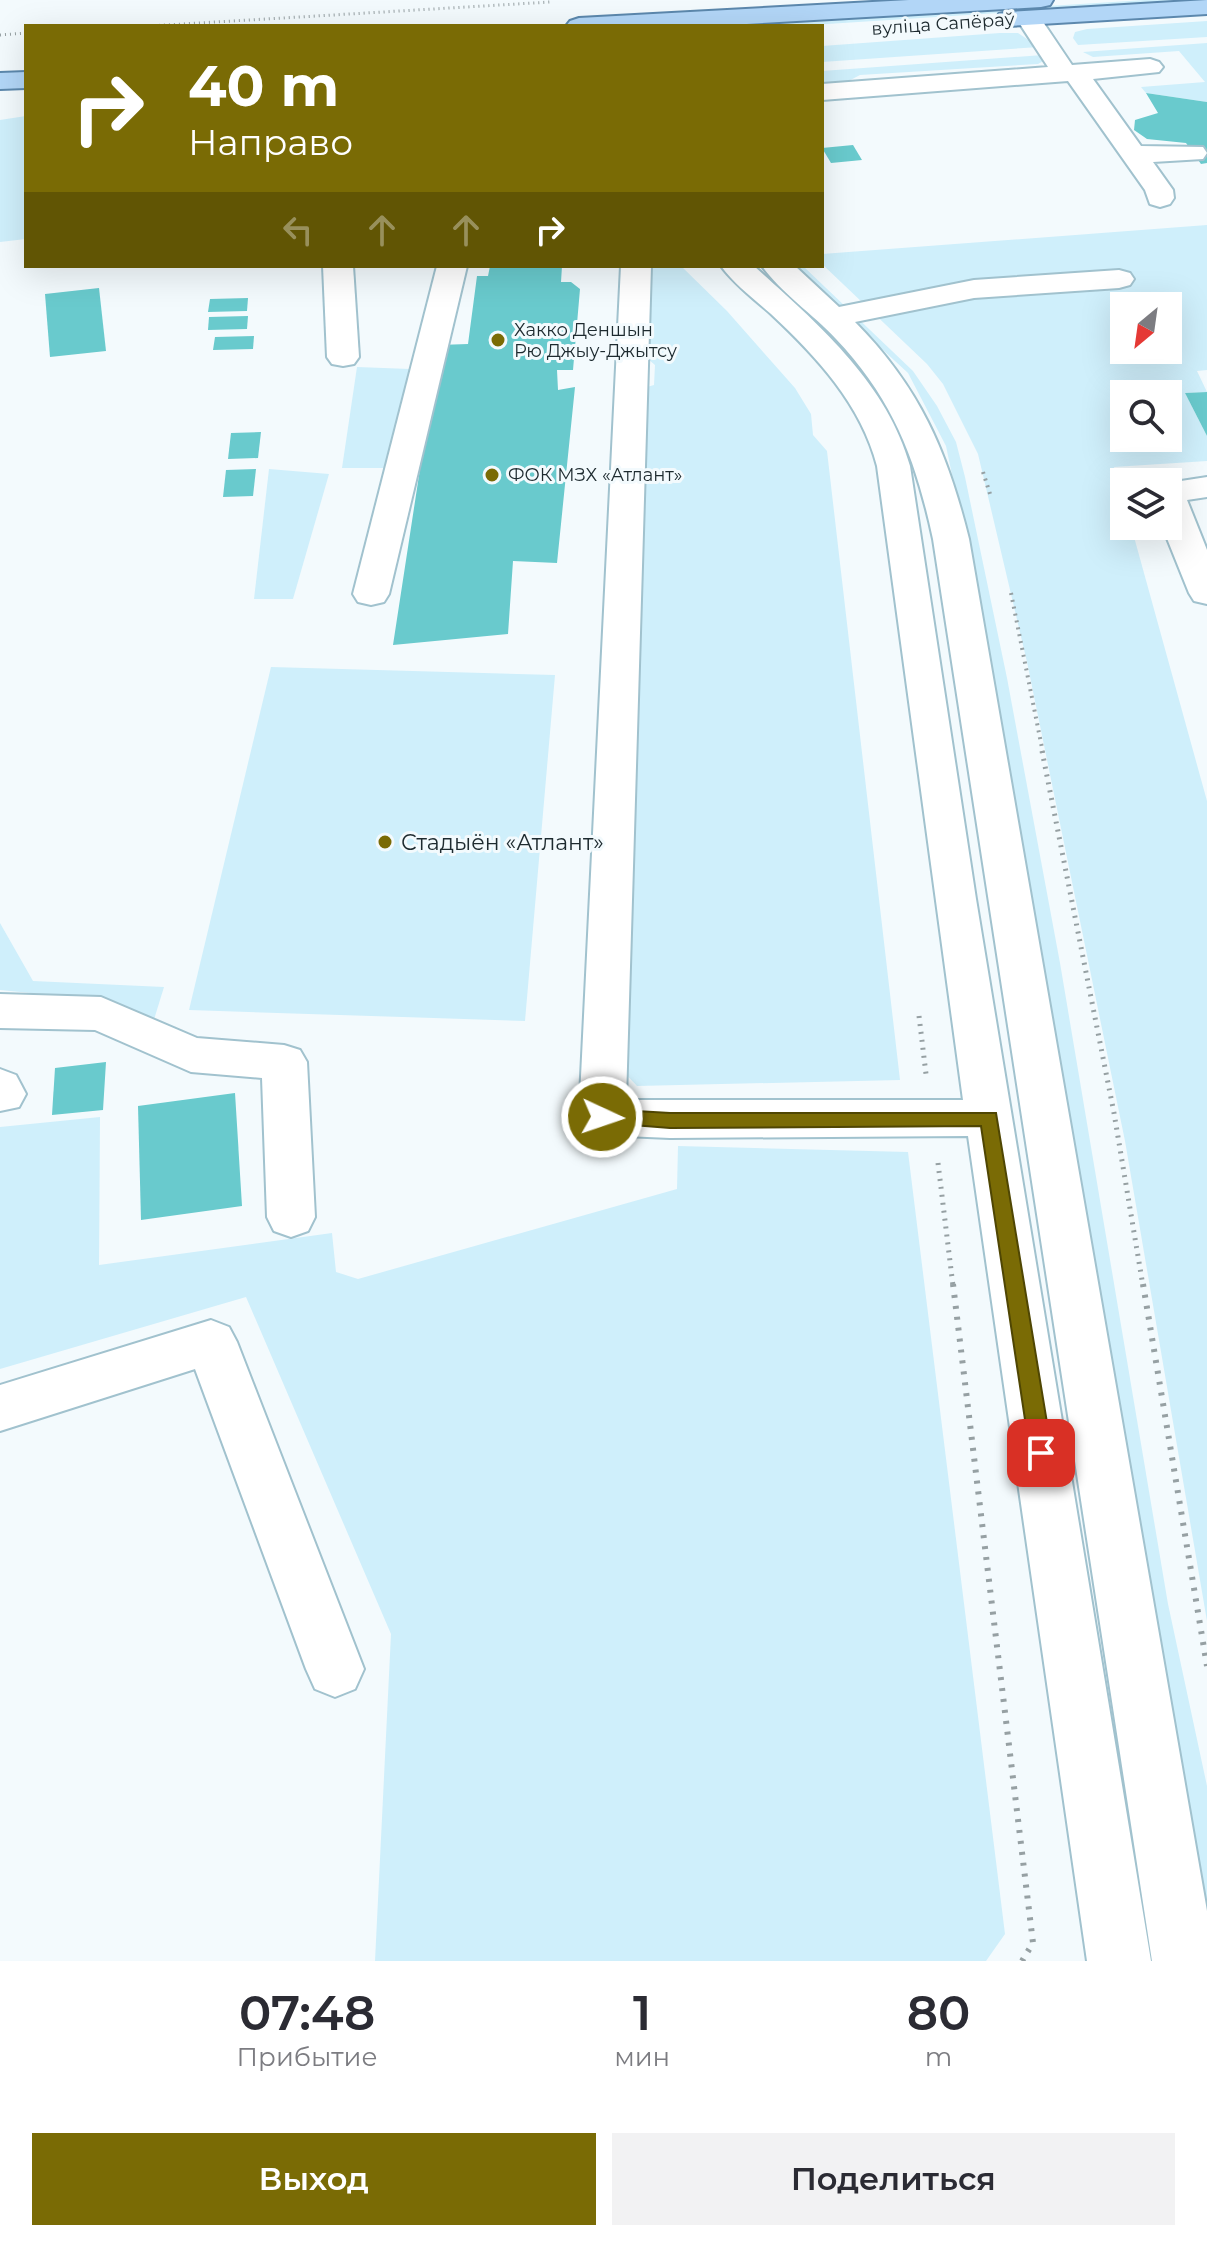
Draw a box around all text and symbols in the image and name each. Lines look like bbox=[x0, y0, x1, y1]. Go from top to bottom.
street label: вуліца Сапёраў bbox=[871, 8, 1015, 40]
text: 40 m bbox=[188, 52, 339, 120]
icon: right bbox=[56, 56, 160, 160]
text: Направо bbox=[188, 120, 353, 164]
icon: left bbox=[276, 208, 320, 252]
icon: ahead bbox=[360, 208, 404, 252]
icon: ahead bbox=[444, 208, 488, 252]
icon: right bbox=[528, 208, 572, 252]
north arrow bbox=[1110, 292, 1182, 364]
map controls bbox=[1110, 292, 1182, 540]
place label: Хакко Деншын Рю Джыу-Джытсу bbox=[514, 319, 677, 362]
marker: Хакко Деншын Рю Джыу-Джытсу bbox=[489, 331, 507, 349]
button: search bbox=[1110, 380, 1182, 452]
place label: ФОК МЗХ «Атлант» bbox=[508, 464, 682, 486]
marker: ФОК МЗХ «Атлант» bbox=[483, 466, 501, 484]
button: layers bbox=[1110, 468, 1182, 540]
place label: Стадыён «Атлант» bbox=[401, 829, 604, 856]
marker: Стадыён «Атлант» bbox=[376, 833, 394, 851]
position arrow bbox=[560, 1075, 644, 1159]
pin bbox=[1007, 1419, 1075, 1487]
icon: arrive bbox=[1019, 1431, 1063, 1475]
text: 07:48 bbox=[239, 1984, 375, 2042]
text: 1 bbox=[633, 1984, 651, 2042]
text: 80 bbox=[907, 1984, 970, 2042]
text: Прибытие bbox=[237, 2041, 378, 2073]
text: мин bbox=[614, 2041, 670, 2073]
text: m bbox=[925, 2041, 952, 2073]
button: Выход bbox=[32, 2133, 596, 2225]
button: Поделиться bbox=[612, 2133, 1175, 2225]

